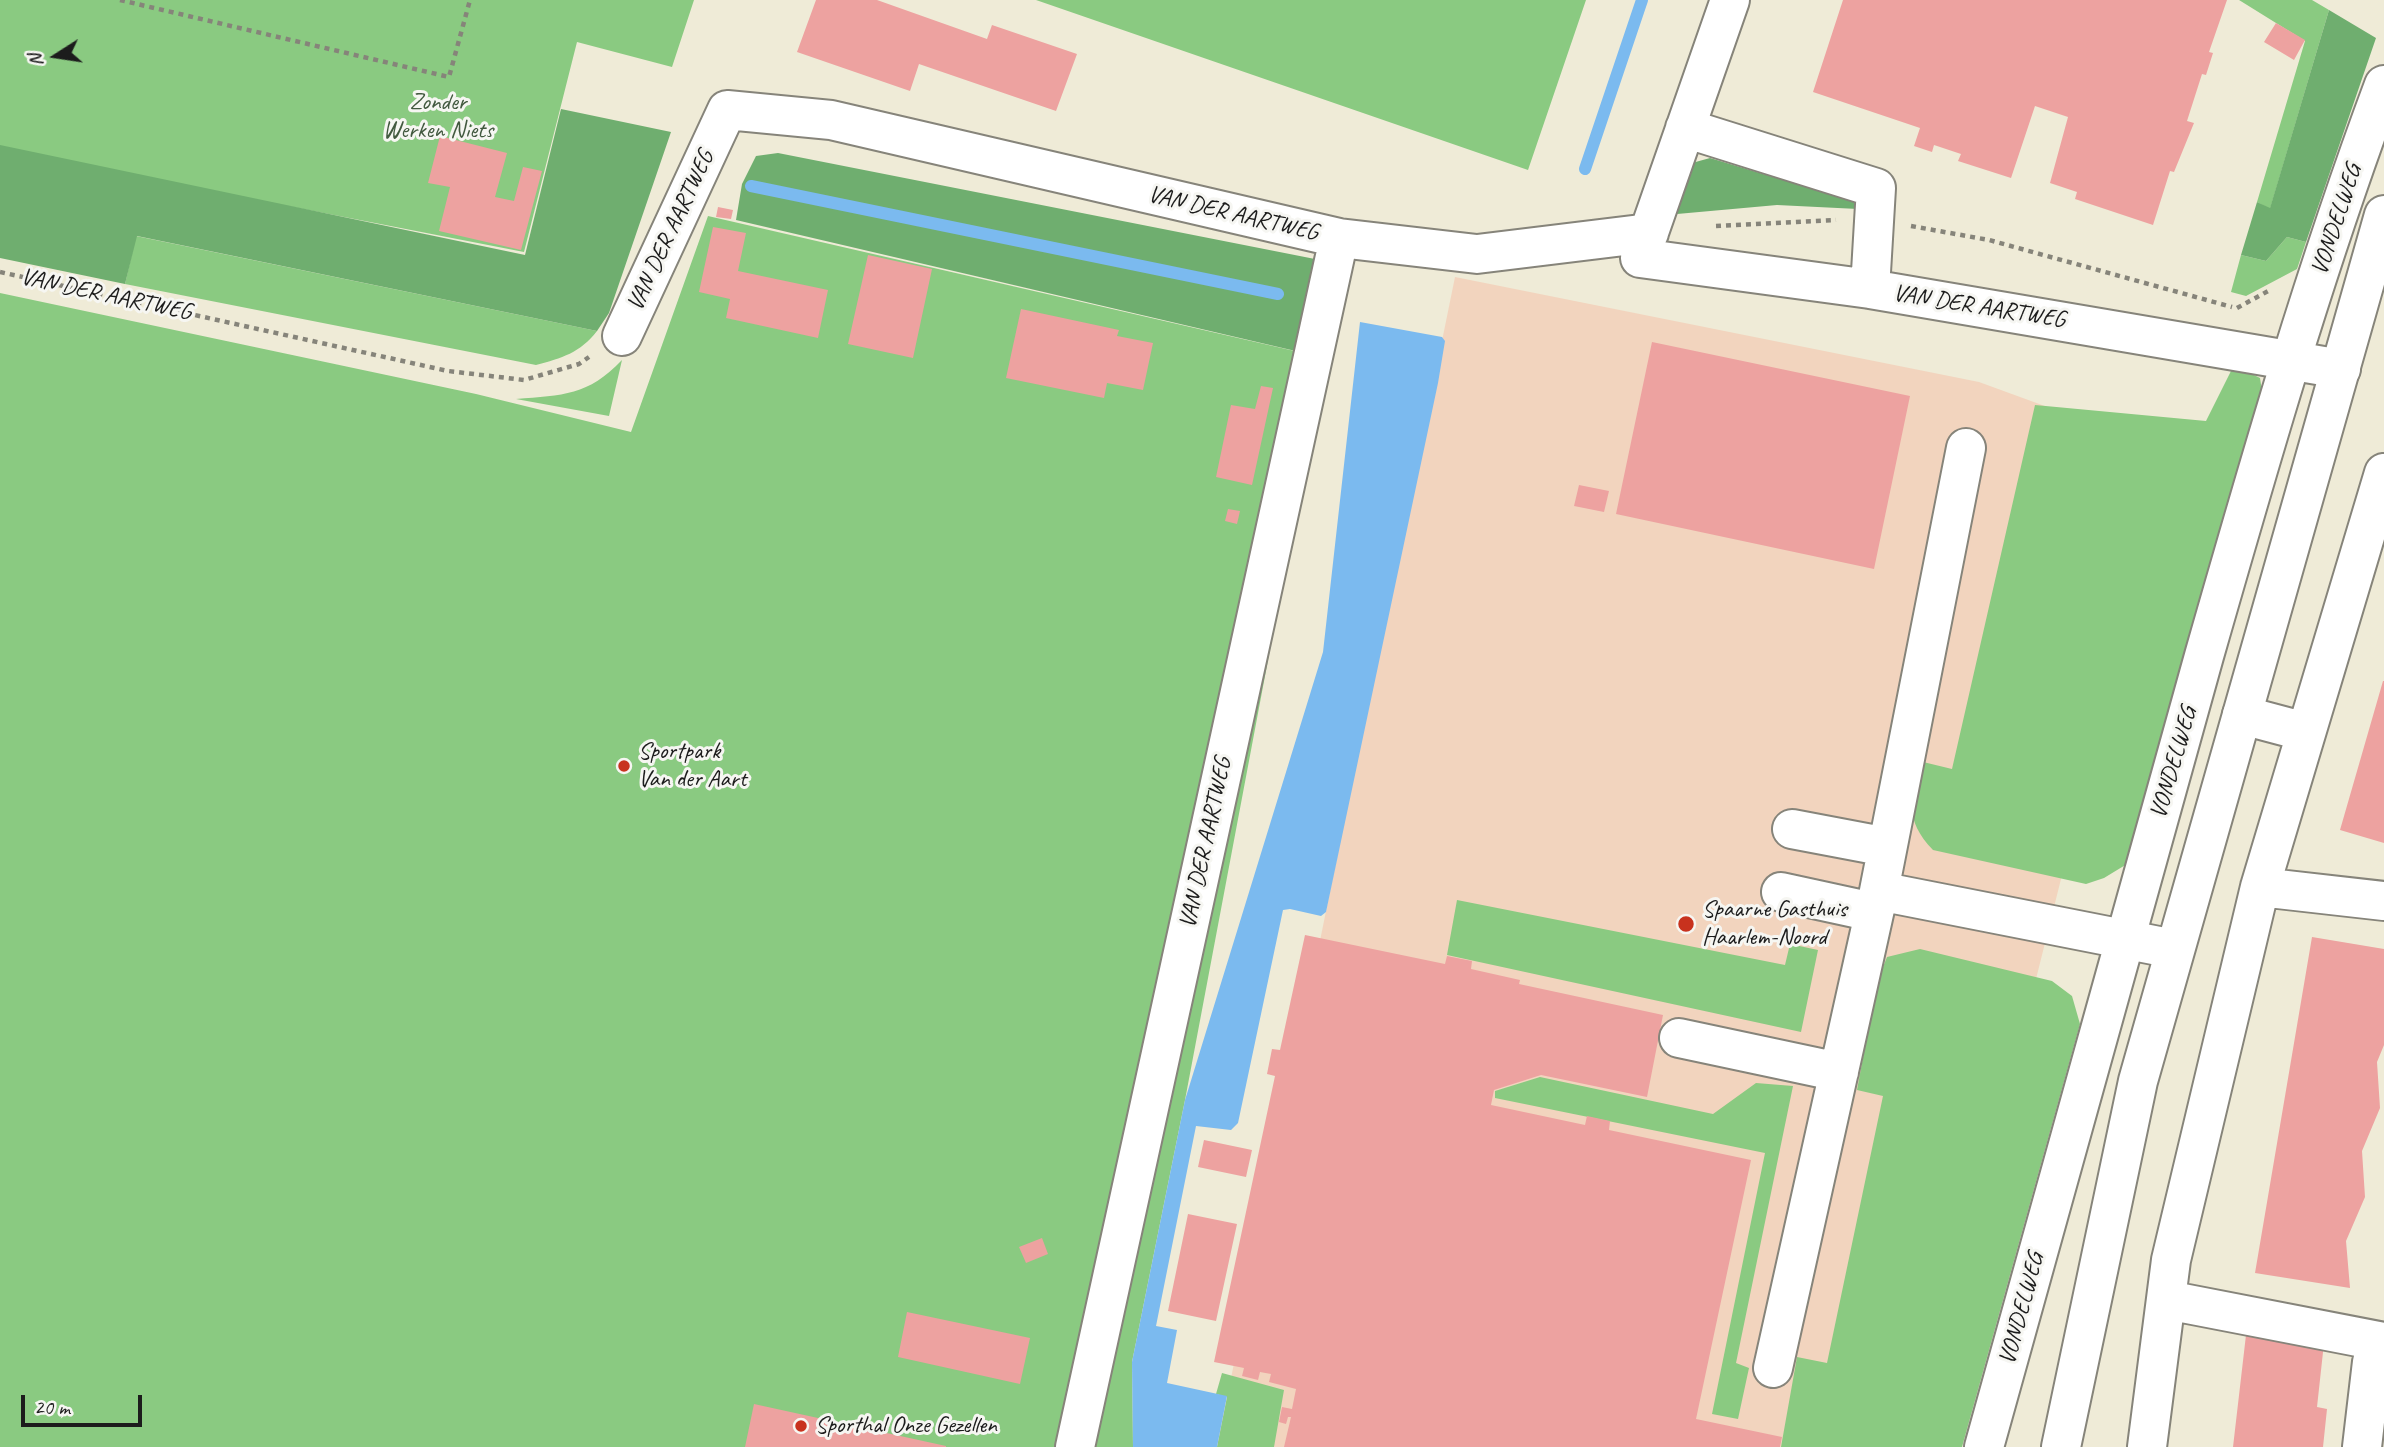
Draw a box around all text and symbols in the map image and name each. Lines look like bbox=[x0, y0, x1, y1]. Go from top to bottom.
north arrow bbox=[21, 21, 91, 91]
text: N bbox=[22, 52, 48, 69]
park label: Zonder Werken Niets bbox=[383, 89, 493, 145]
street label: VAN DER AARTWEG bbox=[621, 146, 721, 316]
street label: VONDELWEG bbox=[2306, 161, 2368, 279]
street label: VAN DER AARTWEG bbox=[1145, 180, 1321, 248]
street label: VAN DER AARTWEG bbox=[18, 263, 194, 327]
street label: VAN DER AARTWEG bbox=[1891, 279, 2067, 335]
street label: VONDELWEG bbox=[2144, 704, 2204, 822]
place label: Sportpark Van der Aart bbox=[638, 738, 746, 794]
street label: VAN DER AARTWEG bbox=[1174, 755, 1238, 931]
marker: Sportpark Van der Aart bbox=[616, 758, 632, 774]
place label: Spaarne Gasthuis Haarlem-Noord bbox=[1702, 896, 1847, 952]
marker: Spaarne Gasthuis Haarlem-Noord bbox=[1676, 914, 1696, 934]
street label: VONDELWEG bbox=[1993, 1250, 2051, 1368]
scale bar bbox=[24, 1380, 145, 1424]
text: 20 m bbox=[34, 1394, 70, 1420]
place label: Sporthal Onze Gezellen bbox=[815, 1412, 997, 1440]
marker: Sporthal Onze Gezellen bbox=[793, 1418, 809, 1434]

